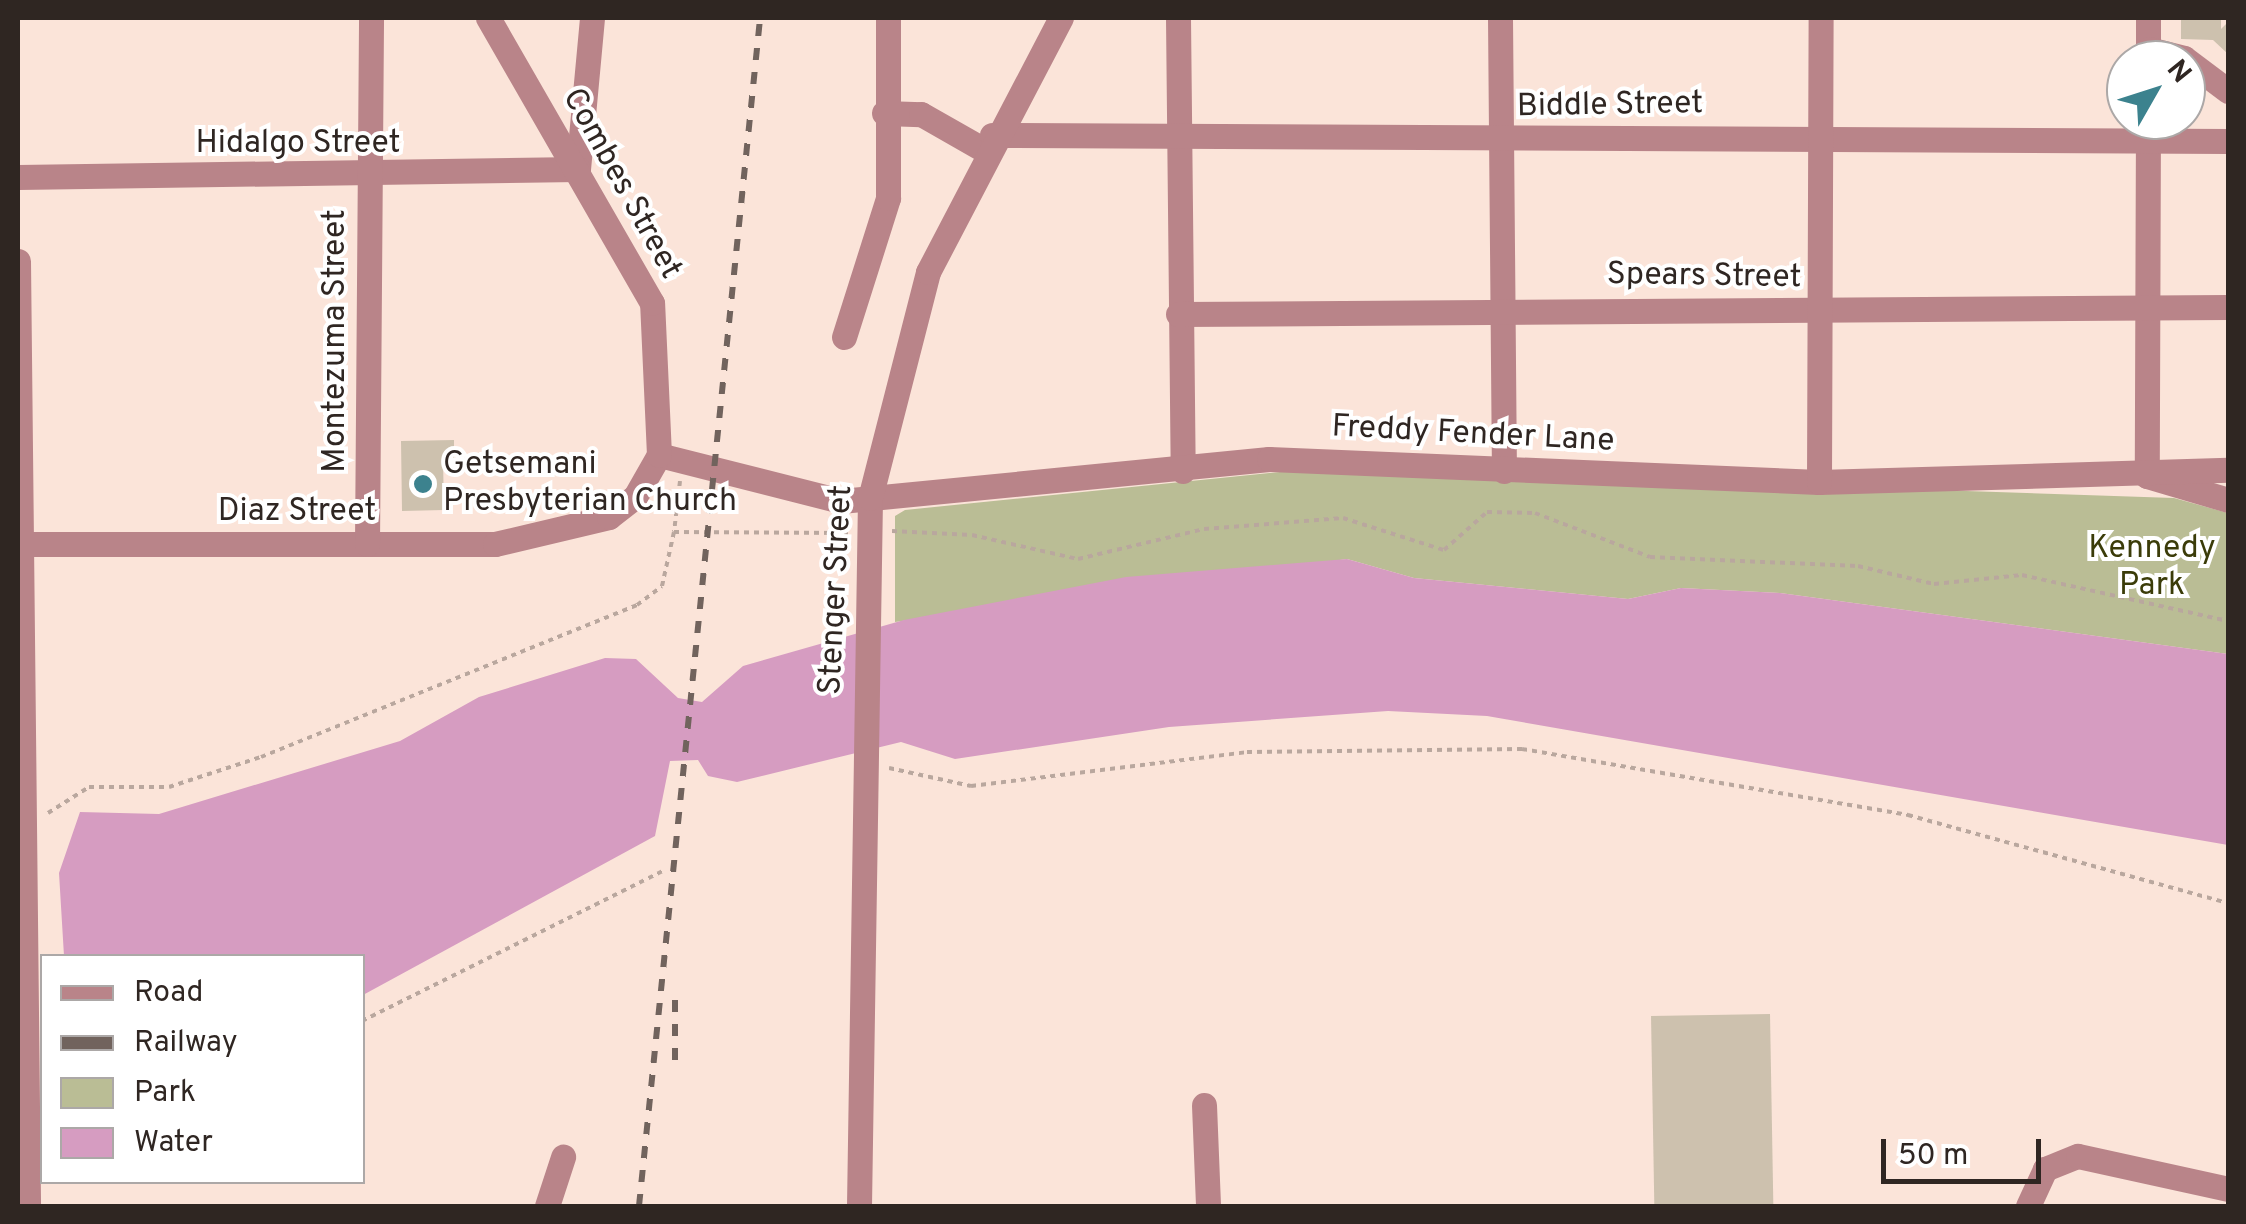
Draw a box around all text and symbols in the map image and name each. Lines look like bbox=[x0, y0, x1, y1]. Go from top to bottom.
north arrow bbox=[2106, 40, 2206, 140]
text: N bbox=[2157, 53, 2198, 92]
street label: Combes Street bbox=[553, 82, 689, 286]
street label: Biddle Street bbox=[1517, 85, 1703, 127]
street label: Hidalgo Street bbox=[195, 125, 401, 163]
street label: Montezuma Street bbox=[317, 209, 355, 473]
street label: Spears Street bbox=[1606, 256, 1802, 298]
street label: Freddy Fender Lane bbox=[1331, 408, 1615, 462]
place label: Getsemani Presbyterian Church bbox=[443, 447, 737, 522]
marker: Getsemani Presbyterian Church bbox=[412, 473, 434, 495]
street label: Stenger Street bbox=[812, 484, 862, 696]
street label: Diaz Street bbox=[218, 493, 376, 531]
park label: Kennedy Park bbox=[2088, 531, 2216, 606]
legend bbox=[40, 954, 365, 1184]
text: Road bbox=[134, 975, 203, 1012]
text: Railway bbox=[134, 1025, 238, 1062]
text: Park bbox=[134, 1075, 196, 1112]
scale bar bbox=[1886, 1119, 2046, 1181]
text: Water bbox=[134, 1125, 213, 1162]
text: 50 m bbox=[1898, 1138, 1968, 1175]

